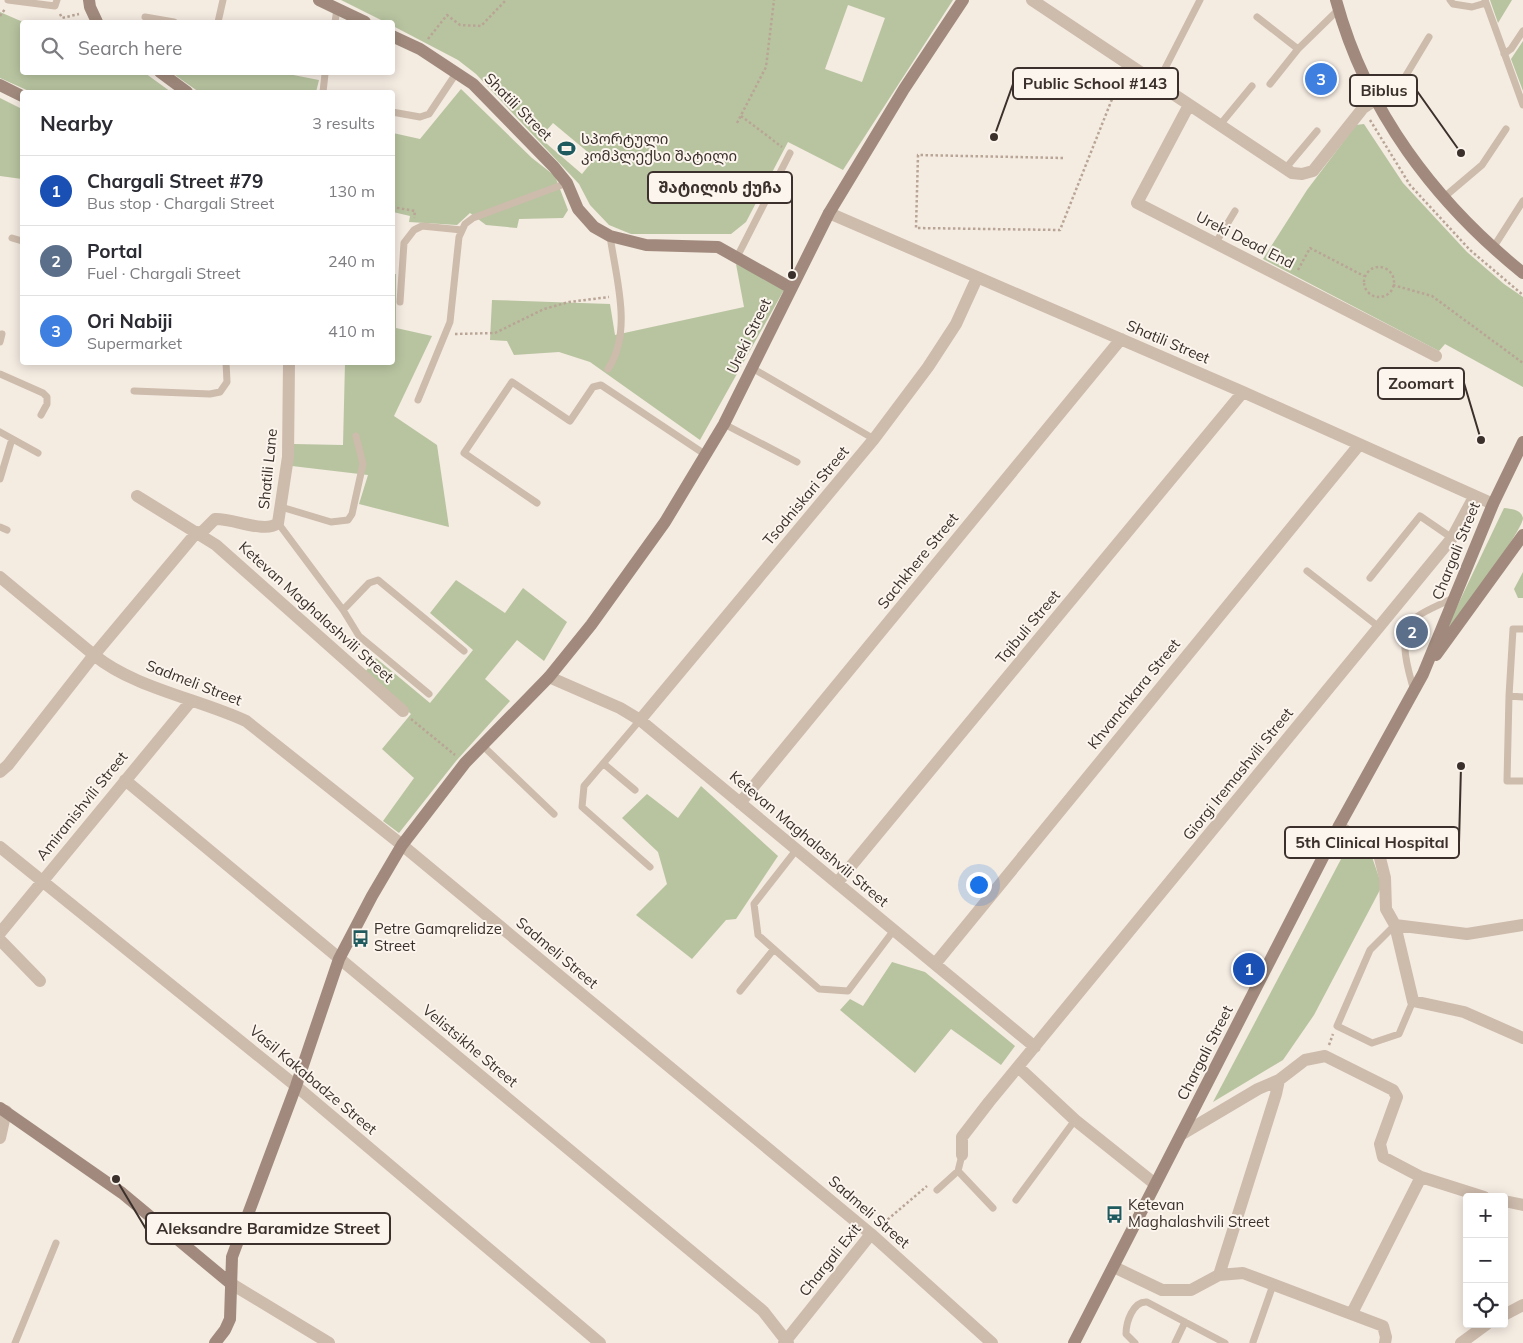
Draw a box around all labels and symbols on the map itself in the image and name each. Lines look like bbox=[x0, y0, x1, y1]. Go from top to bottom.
pin: 3 bbox=[1305, 60, 1337, 98]
callout: Public School #143 bbox=[1013, 68, 1178, 99]
street label: Shatili Street bbox=[480, 69, 556, 145]
text: Public School #143 bbox=[1023, 73, 1167, 93]
callout: Biblus bbox=[1350, 75, 1417, 106]
text: Biblus bbox=[1361, 80, 1407, 100]
place label: სპორტული კომპლექსი შატილი bbox=[581, 129, 737, 165]
sports icon: სპორტული კომპლექსი შატილი bbox=[557, 138, 577, 158]
callout: შატილის ქუჩა bbox=[648, 172, 792, 203]
text: შატილის ქუჩა bbox=[658, 177, 782, 198]
street label: Ureki Dead End bbox=[1193, 207, 1297, 272]
street label: Ureki Street bbox=[722, 295, 775, 376]
street label: Shatili Street bbox=[1124, 316, 1213, 368]
callout: Zoomart bbox=[1378, 368, 1464, 399]
text: Zoomart bbox=[1388, 373, 1454, 393]
street label: Shatili Lane bbox=[254, 428, 281, 510]
street label: Tsodniskari Street bbox=[759, 442, 853, 549]
street label: Chargali Street bbox=[1427, 499, 1484, 603]
street label: Sachkhere Street bbox=[873, 509, 962, 613]
street label: Ketevan Maghalashvili Street bbox=[235, 537, 398, 686]
street label: Tqibuli Street bbox=[991, 586, 1064, 668]
pin: 2 bbox=[1396, 613, 1428, 651]
street label: Khvanchkara Street bbox=[1083, 635, 1184, 753]
street label: Sadmeli Street bbox=[144, 656, 245, 710]
street label: Giorgi Iremashvili Street bbox=[1178, 704, 1297, 844]
street label: Amiranishvili Street bbox=[32, 747, 131, 864]
street label: Ketevan Maghalashvili Street bbox=[726, 766, 893, 911]
callout: 5th Clinical Hospital bbox=[1285, 827, 1459, 858]
text: 5th Clinical Hospital bbox=[1295, 832, 1449, 852]
your location bbox=[966, 872, 992, 898]
street label: Sadmeli Street bbox=[512, 913, 602, 992]
place label: Petre Gamqrelidze Street bbox=[374, 919, 502, 955]
bus stop icon: Petre Gamqrelidze Street bbox=[350, 928, 370, 948]
pin: 1 bbox=[1233, 950, 1265, 988]
street label: Velistsikhe Street bbox=[419, 1000, 522, 1091]
street label: Chargali Street bbox=[1172, 1002, 1237, 1103]
street label: Vasil Kakabadze Street bbox=[246, 1021, 381, 1138]
street label: Sadmeli Street bbox=[825, 1171, 914, 1252]
place label: Ketevan Maghalashvili Street bbox=[1128, 1195, 1270, 1231]
bus stop icon: Ketevan Maghalashvili Street bbox=[1104, 1204, 1124, 1224]
callout: Aleksandre Baramidze Street bbox=[146, 1213, 390, 1244]
text: Aleksandre Baramidze Street bbox=[156, 1218, 380, 1238]
street label: Chargali Exit bbox=[794, 1219, 865, 1300]

